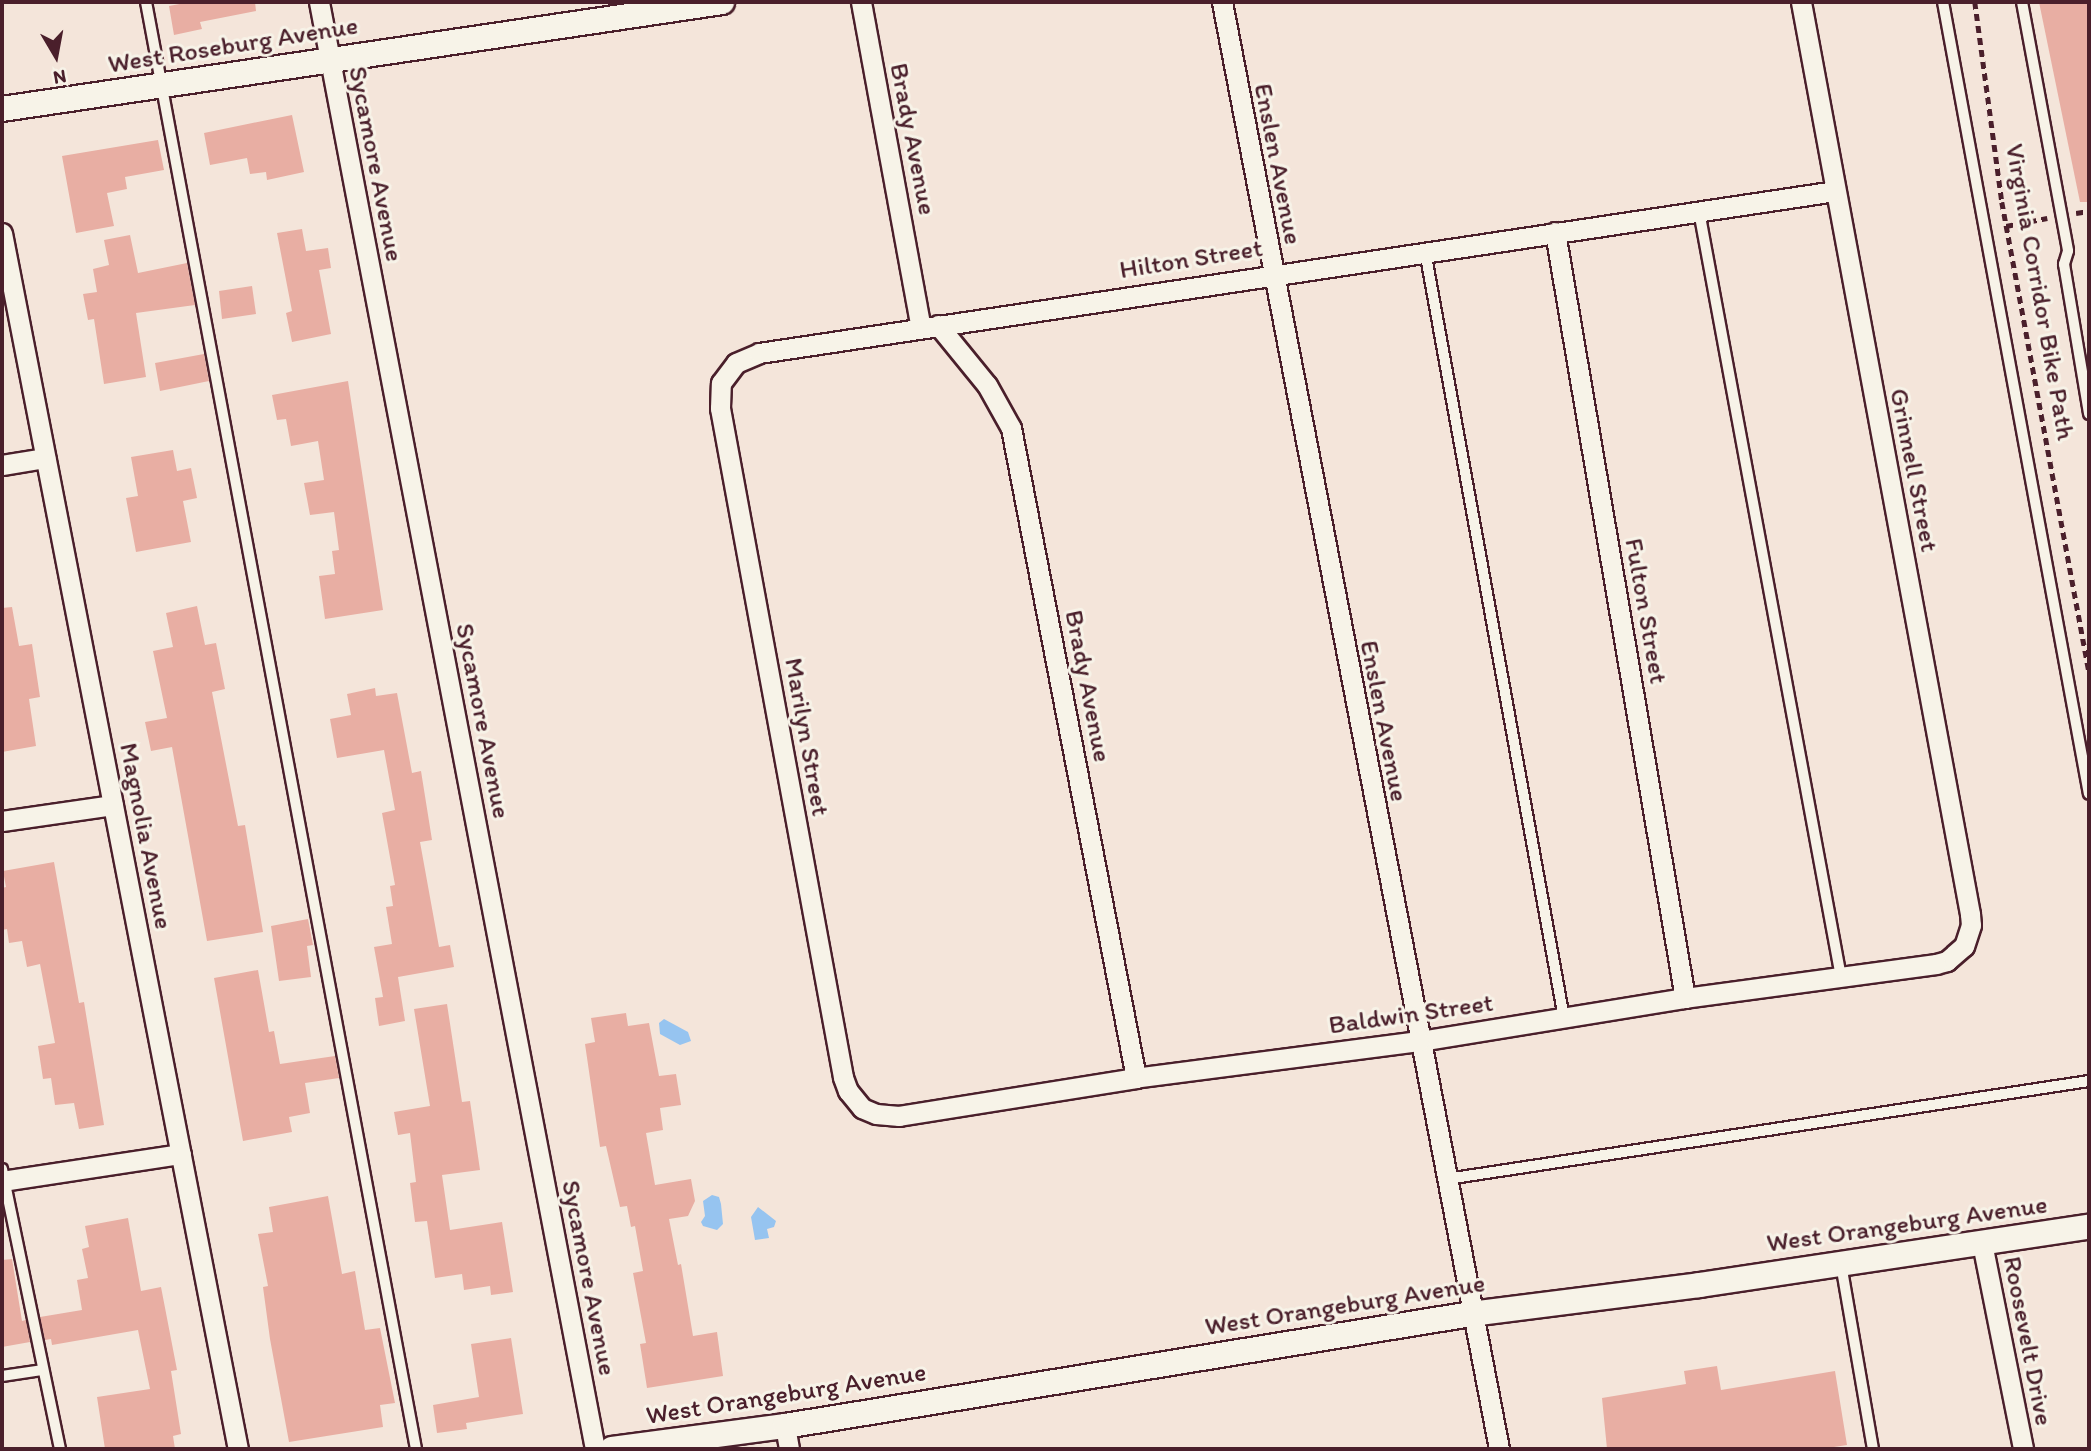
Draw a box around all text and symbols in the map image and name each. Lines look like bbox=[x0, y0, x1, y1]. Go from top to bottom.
street label: West Roseburg Avenue bbox=[106, 10, 360, 80]
north arrow bbox=[21, 21, 91, 91]
street label: Brady Avenue bbox=[883, 60, 943, 218]
street label: Sycamore Avenue bbox=[342, 64, 410, 264]
text: N bbox=[51, 65, 68, 90]
street label: Enslen Avenue bbox=[1247, 81, 1309, 247]
street label: Virginia Corridor Bike Path bbox=[1999, 142, 2081, 442]
street label: Hilton Street bbox=[1117, 232, 1265, 286]
street label: Grinnell Street bbox=[1883, 386, 1945, 554]
street label: Fulton Street bbox=[1618, 536, 1674, 686]
street label: Brady Avenue bbox=[1058, 607, 1118, 765]
street label: Sycamore Avenue bbox=[449, 621, 517, 821]
street label: Enslen Avenue bbox=[1353, 638, 1415, 804]
street label: Marilyn Street bbox=[778, 656, 836, 818]
street label: Magnolia Avenue bbox=[113, 740, 179, 932]
street label: Baldwin Street bbox=[1327, 987, 1495, 1041]
street label: Sycamore Avenue bbox=[555, 1178, 623, 1378]
street label: West Orangeburg Avenue bbox=[1765, 1189, 2049, 1259]
street label: Roosevelt Drive bbox=[1996, 1254, 2060, 1428]
street label: West Orangeburg Avenue bbox=[1204, 1268, 1486, 1342]
street label: West Orangeburg Avenue bbox=[645, 1357, 927, 1431]

